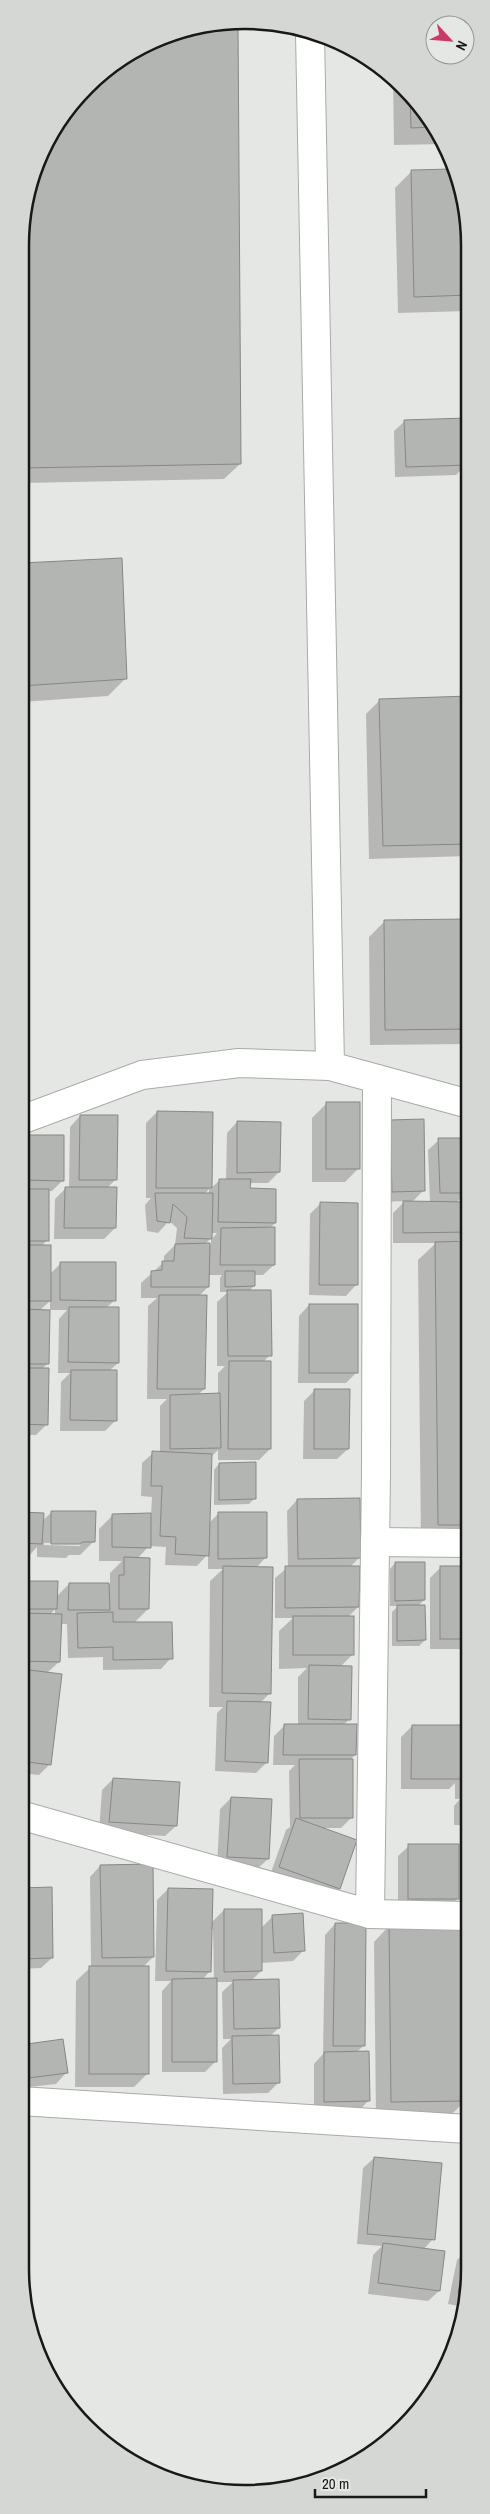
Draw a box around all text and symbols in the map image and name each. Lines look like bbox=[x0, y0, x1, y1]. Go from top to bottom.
north arrow bbox=[425, 15, 475, 65]
text: N bbox=[452, 38, 472, 53]
scale bar bbox=[315, 2466, 426, 2498]
text: 20 m bbox=[322, 2473, 349, 2494]

